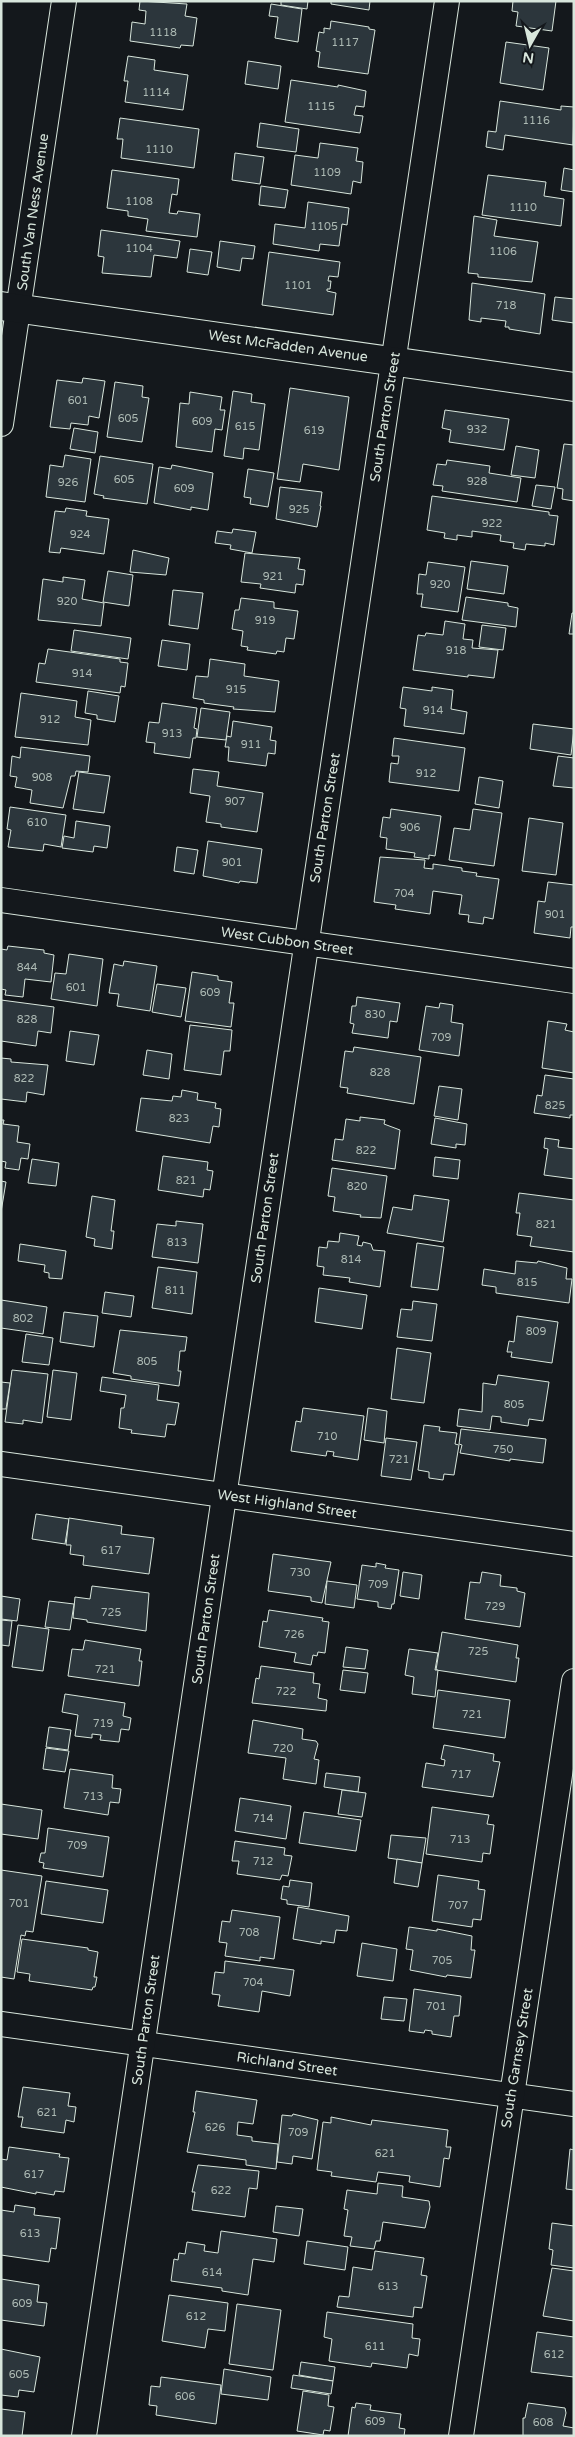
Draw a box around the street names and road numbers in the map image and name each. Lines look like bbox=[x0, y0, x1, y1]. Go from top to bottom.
street label: South Van Ness Avenue bbox=[14, 132, 52, 292]
street label: West McFadden Avenue bbox=[207, 326, 369, 366]
street label: South Parton Street bbox=[366, 350, 404, 483]
street label: South Parton Street bbox=[306, 751, 344, 884]
street label: West Cubbon Street bbox=[220, 923, 355, 959]
street label: South Parton Street bbox=[247, 1151, 283, 1284]
street label: West Highland Street bbox=[216, 1486, 359, 1522]
street label: South Parton Street bbox=[188, 1552, 224, 1685]
street label: South Parton Street bbox=[128, 1953, 164, 2086]
street label: South Garnsey Street bbox=[498, 1986, 537, 2129]
street label: Richland Street bbox=[235, 2048, 339, 2080]

